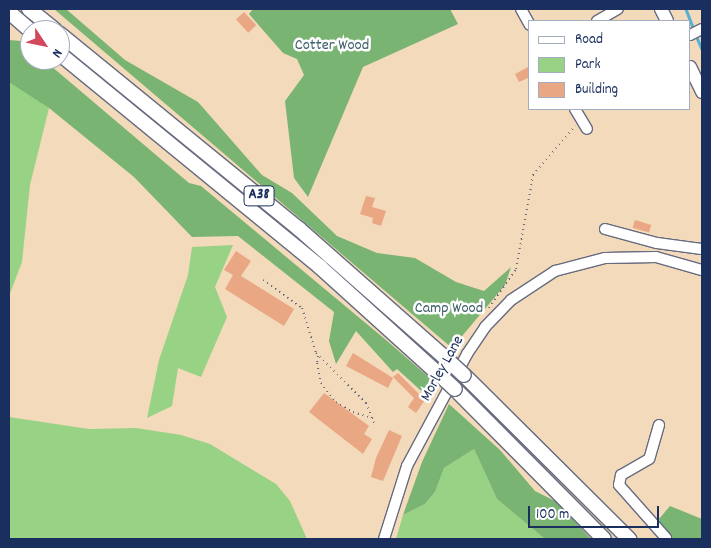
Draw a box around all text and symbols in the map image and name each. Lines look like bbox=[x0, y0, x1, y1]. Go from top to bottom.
north arrow bbox=[20, 20, 70, 70]
legend bbox=[528, 20, 691, 110]
text: Road bbox=[575, 29, 603, 51]
park label: Cotter Wood bbox=[295, 36, 369, 56]
text: N bbox=[46, 44, 67, 61]
text: Park bbox=[575, 54, 601, 76]
text: Building bbox=[575, 79, 618, 101]
road number: A38 bbox=[243, 184, 275, 208]
park label: Camp Wood bbox=[415, 299, 483, 319]
street label: Morley Lane bbox=[417, 333, 469, 405]
scale bar bbox=[531, 496, 662, 528]
text: 100 m bbox=[536, 504, 569, 526]

